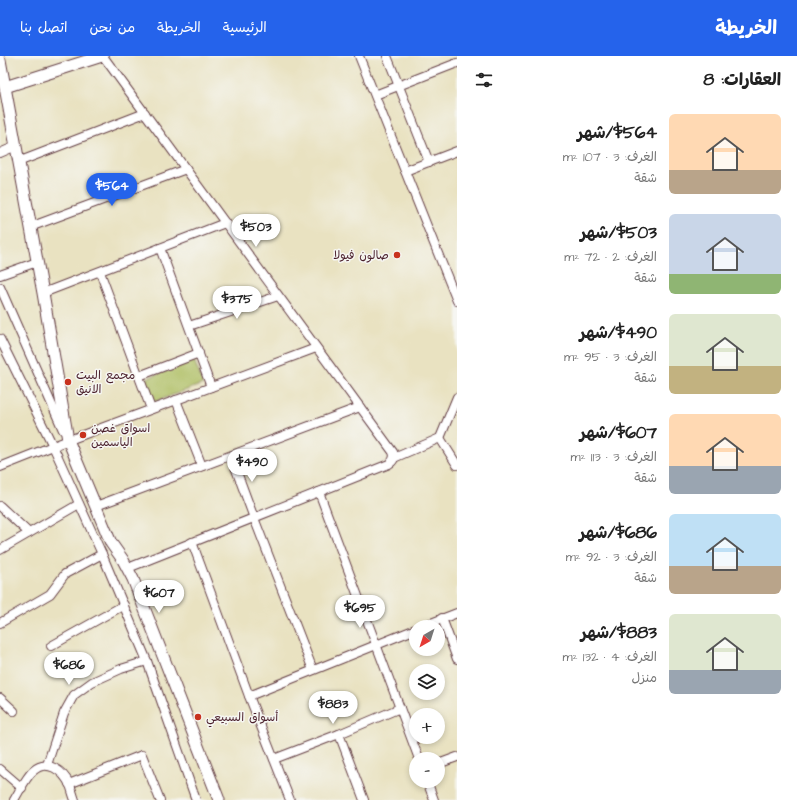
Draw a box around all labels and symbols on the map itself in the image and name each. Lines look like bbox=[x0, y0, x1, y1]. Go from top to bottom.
pin: $564 bbox=[88, 173, 136, 207]
pin: $503 bbox=[232, 214, 280, 248]
place label: صالون فيولا bbox=[333, 247, 389, 264]
marker: صالون فيولا bbox=[392, 250, 402, 260]
pin: $375 bbox=[213, 286, 261, 320]
place label: مجمع البيت الانيق bbox=[76, 367, 135, 398]
marker: مجمع البيت الانيق bbox=[63, 377, 73, 387]
place label: اسواق غصن الياسمين bbox=[91, 420, 150, 451]
marker: اسواق غصن الياسمين bbox=[78, 430, 88, 440]
pin: $490 bbox=[228, 449, 276, 483]
pin: $607 bbox=[135, 580, 183, 614]
pin: $695 bbox=[336, 595, 384, 629]
north arrow bbox=[409, 620, 445, 656]
pin: $686 bbox=[45, 652, 93, 686]
pin: $883 bbox=[309, 691, 357, 725]
place label: أسواق السبيعي bbox=[206, 709, 278, 728]
marker: أسواق السبيعي bbox=[193, 712, 203, 722]

